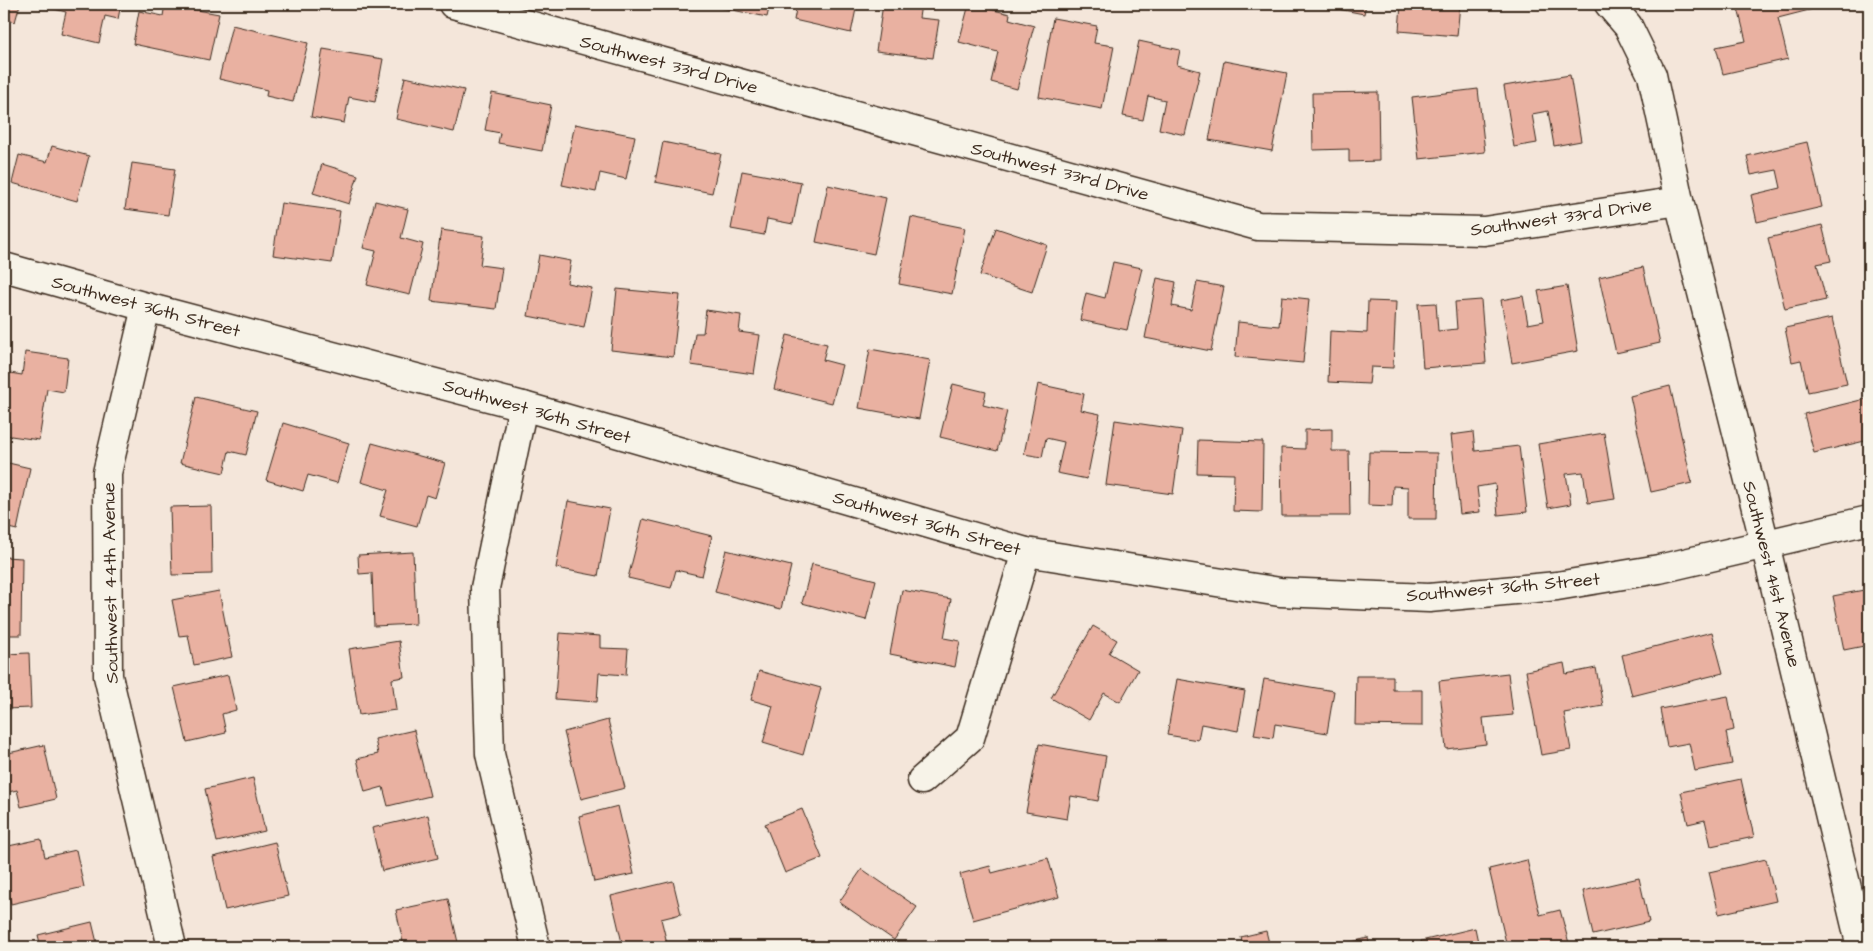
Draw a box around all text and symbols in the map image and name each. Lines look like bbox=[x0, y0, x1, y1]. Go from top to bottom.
street label: Southwest 33rd Drive bbox=[577, 29, 761, 100]
street label: Southwest 33rd Drive bbox=[968, 136, 1152, 207]
street label: Southwest 33rd Drive bbox=[1469, 192, 1654, 243]
street label: Southwest 36th Street bbox=[49, 269, 244, 344]
street label: Southwest 36th Street bbox=[440, 373, 634, 450]
street label: Southwest 41st Avenue bbox=[1736, 478, 1807, 670]
street label: Southwest 44th Avenue bbox=[96, 482, 125, 684]
street label: Southwest 36th Street bbox=[830, 485, 1024, 562]
street label: Southwest 36th Street bbox=[1405, 567, 1602, 608]

